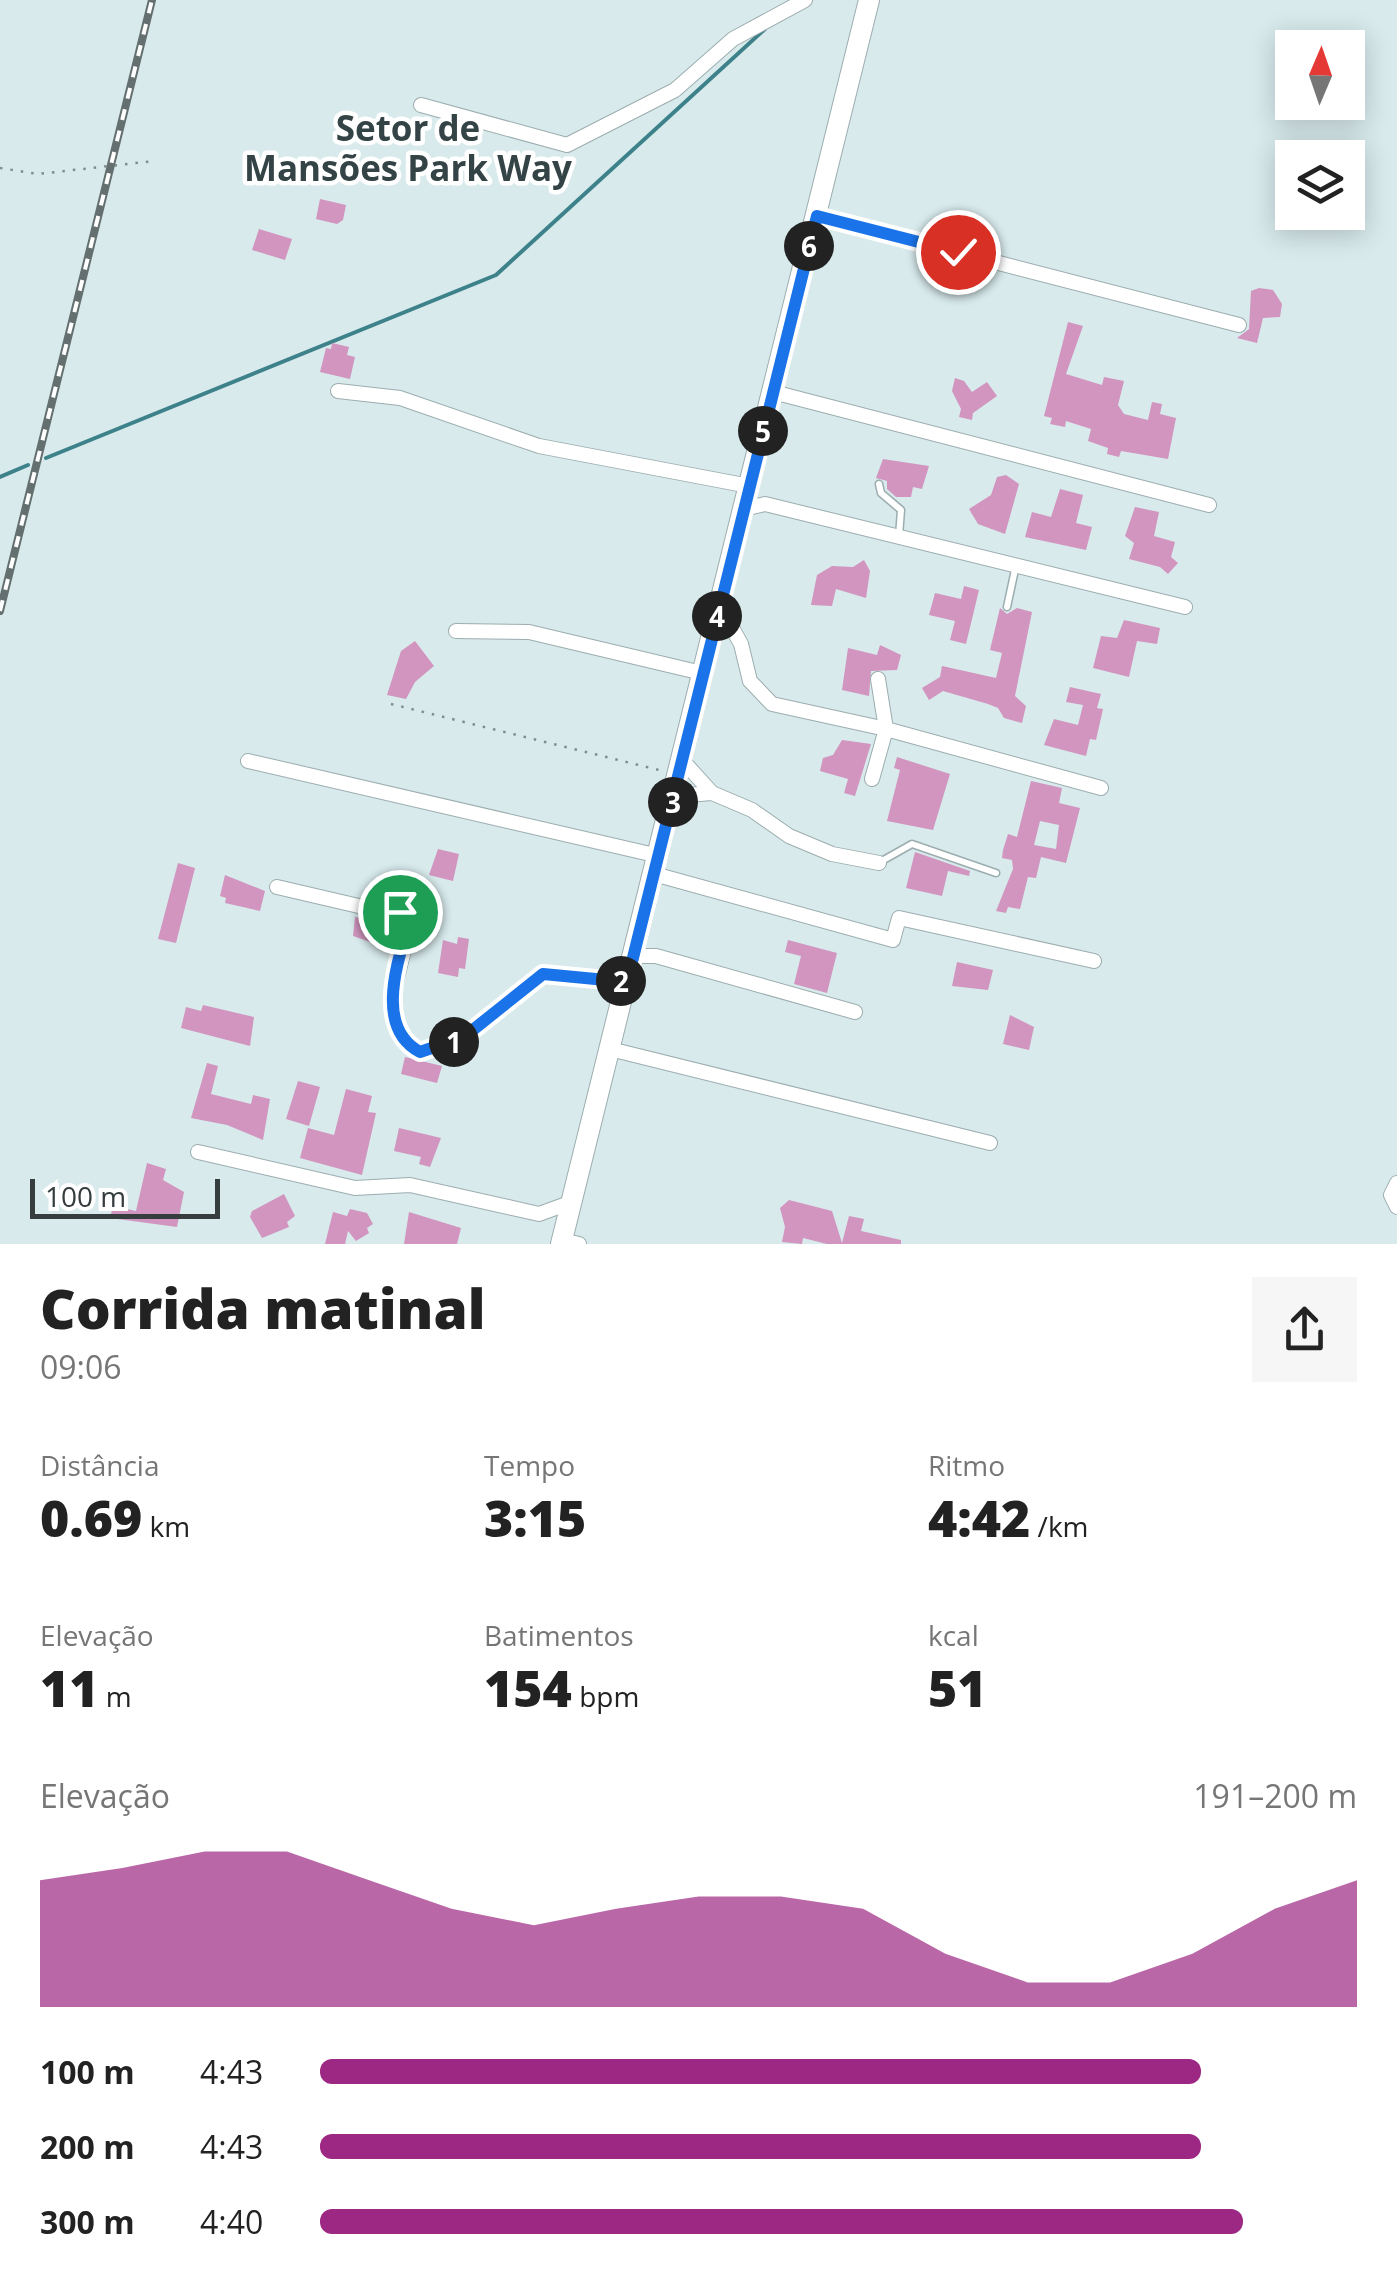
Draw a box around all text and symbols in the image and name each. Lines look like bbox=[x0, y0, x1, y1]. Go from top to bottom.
north arrow bbox=[1275, 30, 1365, 120]
map controls bbox=[1275, 30, 1365, 230]
district label: Setor de Mansões Park Way bbox=[244, 104, 572, 191]
button: layers bbox=[1275, 140, 1365, 230]
pin bbox=[916, 210, 1001, 295]
pin: 6 bbox=[784, 221, 834, 271]
icon: check bbox=[931, 225, 986, 280]
text: 6 bbox=[801, 227, 817, 265]
pin: 5 bbox=[738, 406, 788, 456]
text: 5 bbox=[755, 412, 771, 450]
pin: 4 bbox=[692, 591, 742, 641]
text: 4 bbox=[709, 597, 725, 635]
pin: 3 bbox=[648, 777, 698, 827]
text: 3 bbox=[665, 783, 681, 821]
pin bbox=[358, 870, 443, 955]
icon: arrive bbox=[373, 885, 428, 940]
pin: 2 bbox=[596, 956, 646, 1006]
text: 2 bbox=[613, 962, 629, 1000]
pin: 1 bbox=[429, 1017, 479, 1067]
text: 1 bbox=[446, 1023, 462, 1061]
scale bar bbox=[30, 1174, 220, 1218]
text: 100 m bbox=[45, 1177, 126, 1215]
text: Corrida matinal bbox=[40, 1270, 486, 1345]
button: share bbox=[1252, 1277, 1357, 1382]
text: 09:06 bbox=[40, 1345, 122, 1388]
text: Distância bbox=[40, 1446, 159, 1484]
text: Tempo bbox=[484, 1446, 575, 1484]
text: Ritmo bbox=[928, 1446, 1005, 1484]
text: 0.69 bbox=[40, 1484, 142, 1552]
text: 3:15 bbox=[484, 1484, 586, 1552]
text: 4:42 bbox=[928, 1484, 1030, 1552]
text: km bbox=[142, 1507, 190, 1545]
text: /km bbox=[1030, 1507, 1089, 1545]
text: Elevação bbox=[40, 1616, 154, 1654]
text: Batimentos bbox=[484, 1616, 634, 1654]
text: kcal bbox=[928, 1616, 979, 1654]
text: 11 bbox=[40, 1654, 99, 1722]
text: 154 bbox=[484, 1654, 572, 1722]
text: 51 bbox=[928, 1654, 987, 1722]
text: m bbox=[99, 1677, 132, 1715]
text: bpm bbox=[572, 1677, 639, 1715]
text: Elevação bbox=[40, 1774, 170, 1817]
text: 191–200 m bbox=[1193, 1774, 1357, 1817]
text: 100 m bbox=[40, 2050, 135, 2093]
text: 4:43 bbox=[200, 2050, 263, 2093]
text: 200 m bbox=[40, 2125, 135, 2168]
text: 4:43 bbox=[200, 2125, 263, 2168]
text: 300 m bbox=[40, 2200, 135, 2243]
text: 4:40 bbox=[200, 2200, 263, 2243]

